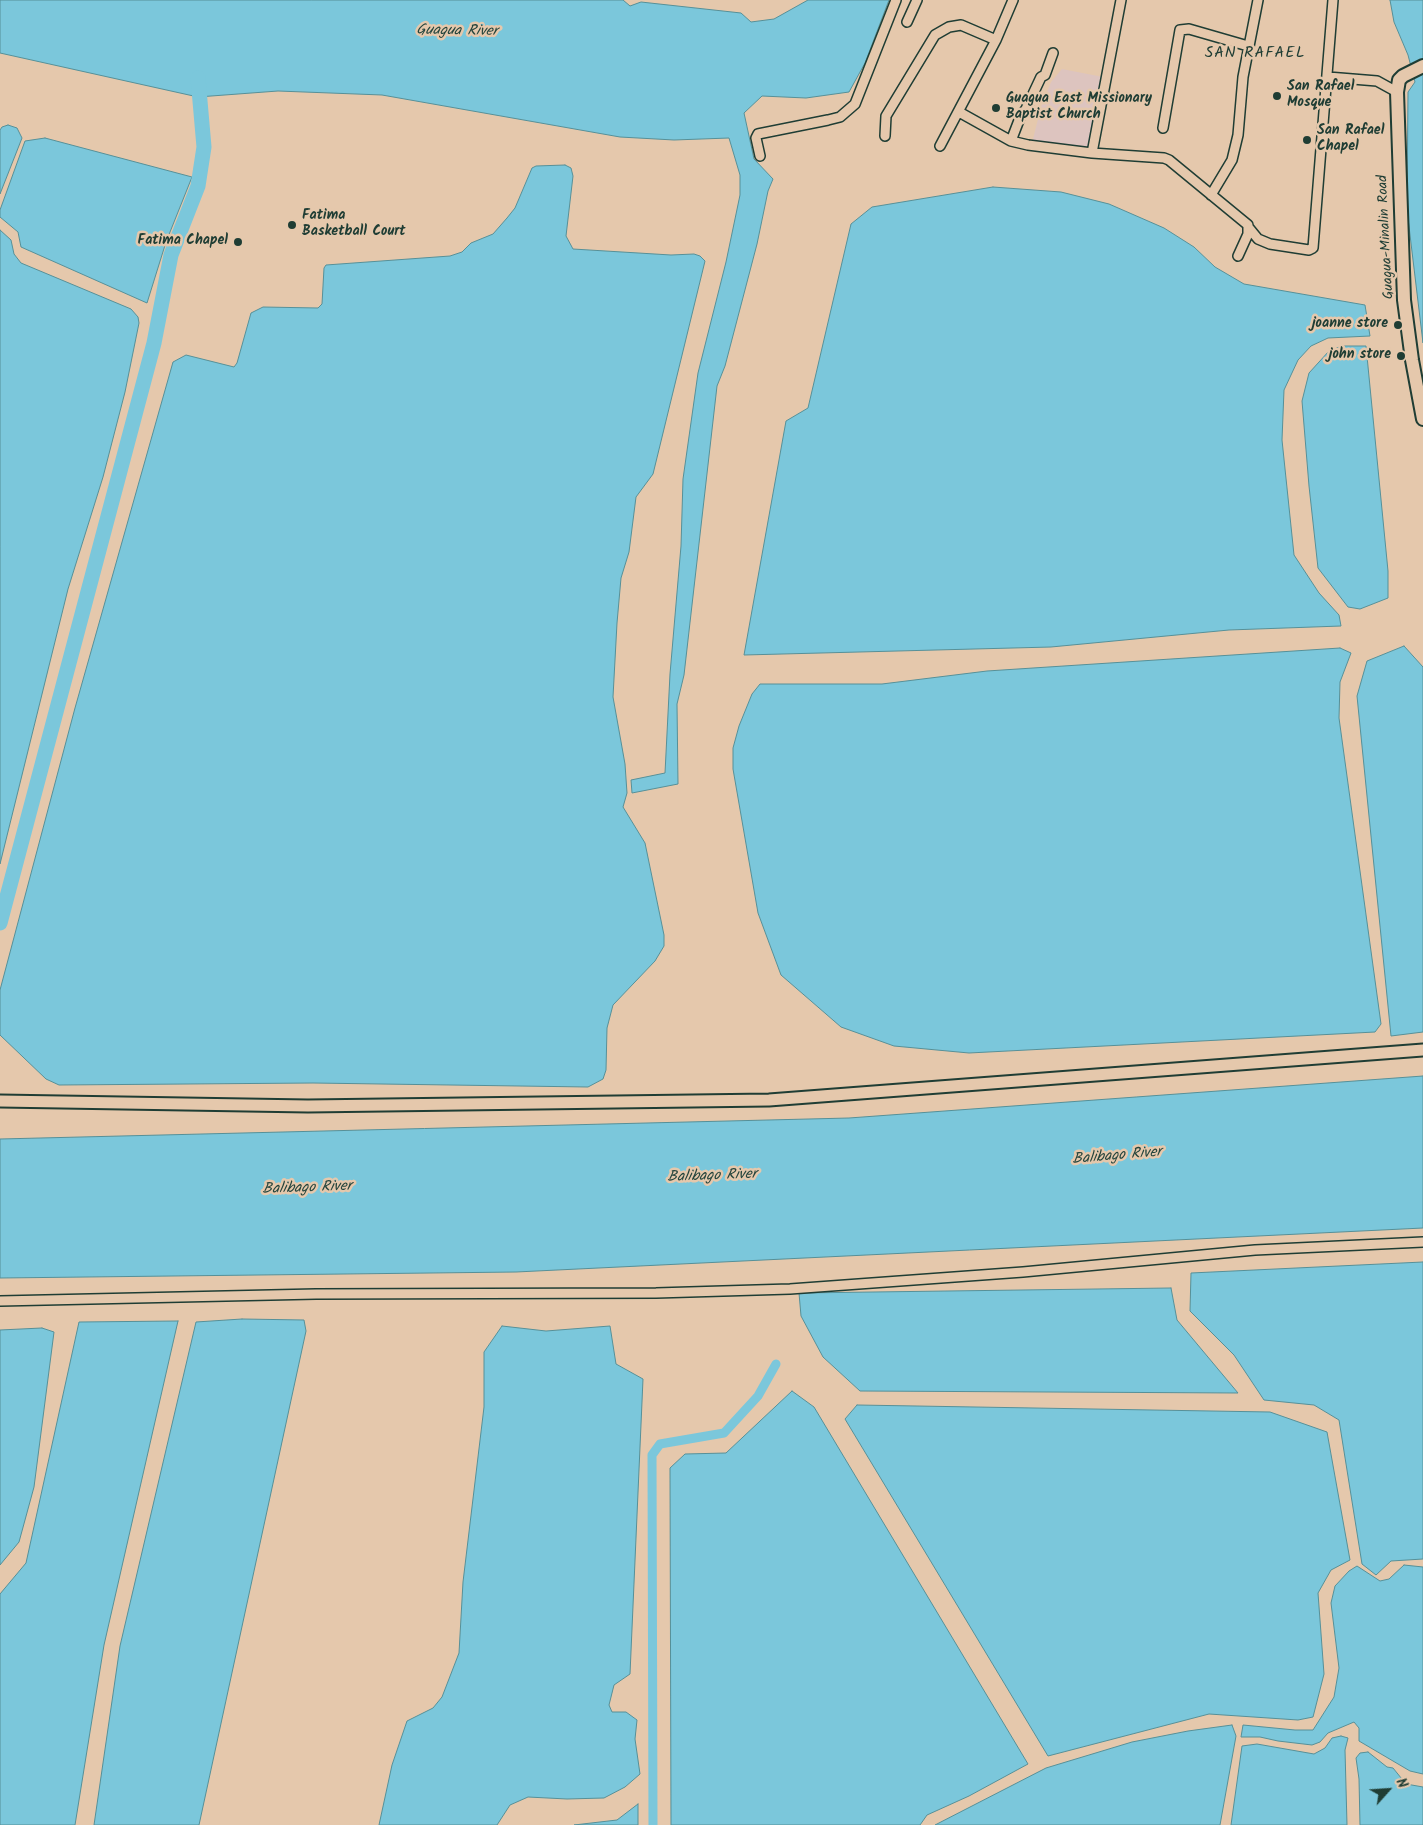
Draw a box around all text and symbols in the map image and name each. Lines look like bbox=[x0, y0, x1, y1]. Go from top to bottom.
water label: Guagua River bbox=[416, 22, 498, 42]
district label: SAN RAFAEL bbox=[1203, 44, 1307, 64]
place label: San Rafael Mosque bbox=[1287, 80, 1354, 112]
marker: San Rafael Mosque bbox=[1271, 90, 1283, 102]
place label: Guagua East Missionary Baptist Church bbox=[1006, 92, 1152, 124]
marker: Guagua East Missionary Baptist Church bbox=[990, 102, 1002, 114]
place label: San Rafael Chapel bbox=[1317, 124, 1384, 156]
marker: San Rafael Chapel bbox=[1301, 134, 1313, 146]
street label: Guagua-Minalin Road bbox=[1375, 174, 1399, 300]
place label: Fatima Basketball Court bbox=[302, 209, 406, 242]
marker: Fatima Basketball Court bbox=[286, 219, 298, 231]
place label: Fatima Chapel bbox=[138, 234, 228, 250]
marker: Fatima Chapel bbox=[232, 236, 244, 248]
place label: joanne store bbox=[1312, 317, 1388, 333]
marker: joanne store bbox=[1392, 319, 1404, 331]
place label: john store bbox=[1329, 348, 1391, 364]
marker: john store bbox=[1395, 350, 1407, 362]
water label: Balibago River bbox=[1072, 1144, 1162, 1170]
water label: Balibago River bbox=[667, 1166, 757, 1188]
water label: Balibago River bbox=[262, 1178, 352, 1200]
north arrow bbox=[1363, 1765, 1413, 1815]
text: N bbox=[1390, 1775, 1413, 1792]

